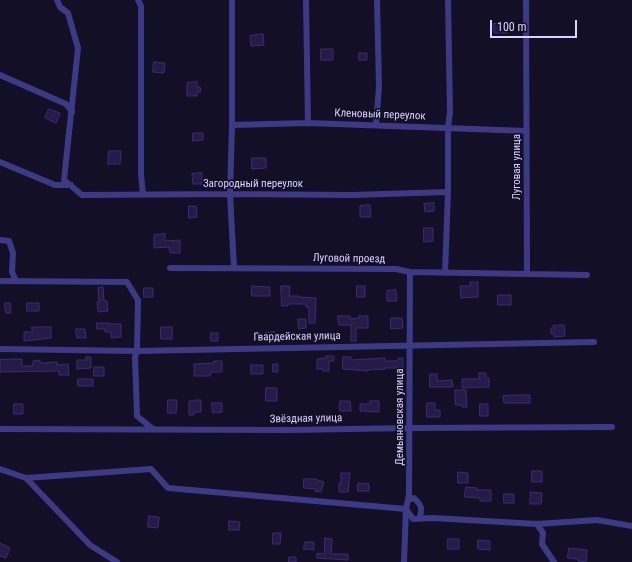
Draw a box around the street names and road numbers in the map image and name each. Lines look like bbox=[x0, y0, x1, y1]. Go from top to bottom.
street label: Кленовый переулок bbox=[334, 107, 426, 123]
street label: Луговая улица bbox=[510, 134, 524, 200]
street label: Загородный переулок bbox=[203, 177, 303, 191]
street label: Луговой проезд bbox=[313, 252, 385, 266]
street label: Гвардейская улица bbox=[253, 330, 341, 344]
street label: Демьяновская улица bbox=[393, 369, 407, 465]
street label: Звёздная улица bbox=[270, 412, 342, 426]

